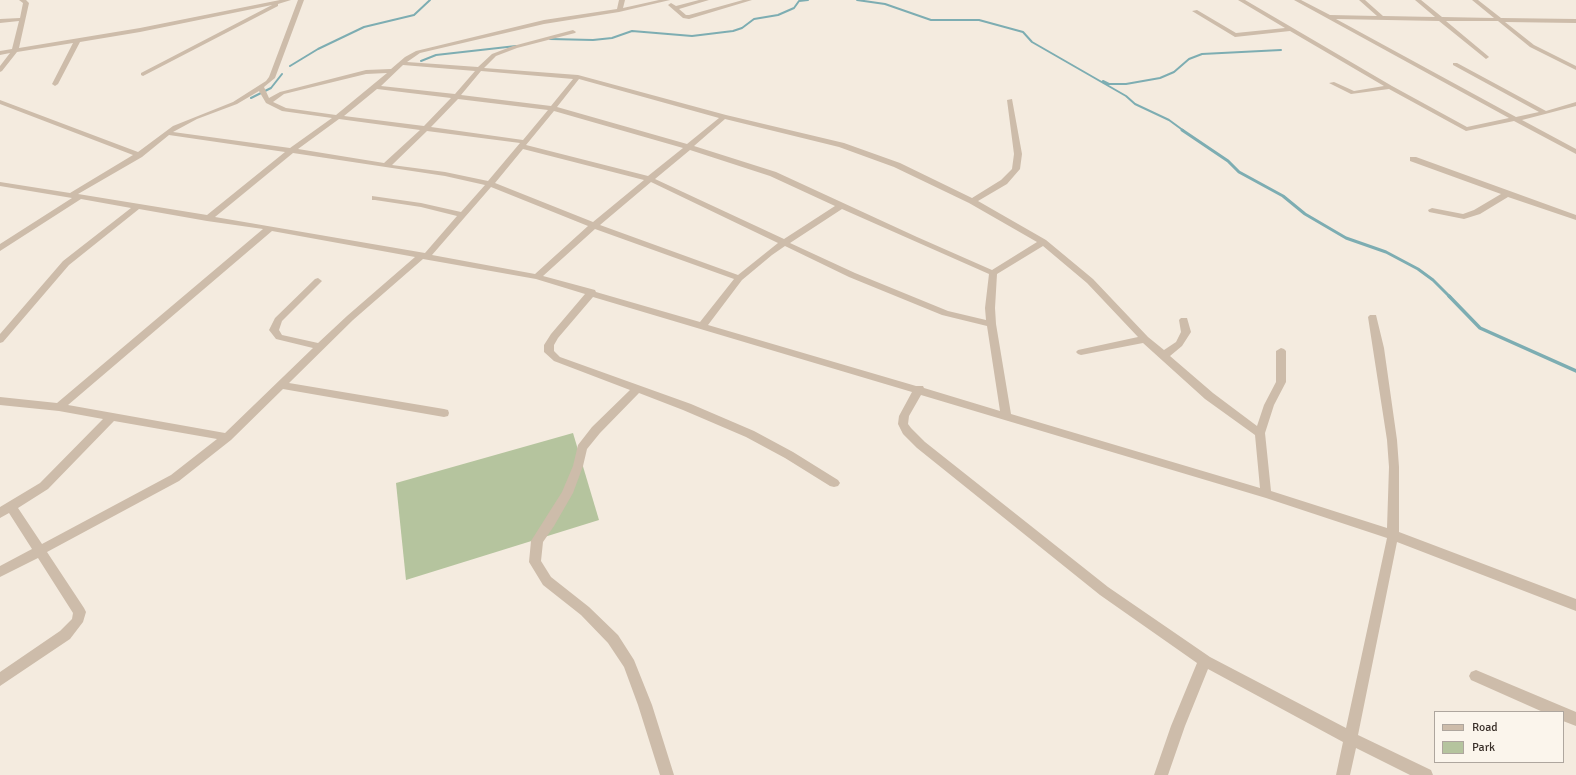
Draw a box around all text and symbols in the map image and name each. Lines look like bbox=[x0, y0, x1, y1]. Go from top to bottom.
legend bbox=[1434, 711, 1564, 763]
text: Road bbox=[1472, 720, 1498, 735]
text: Park bbox=[1472, 740, 1495, 755]

